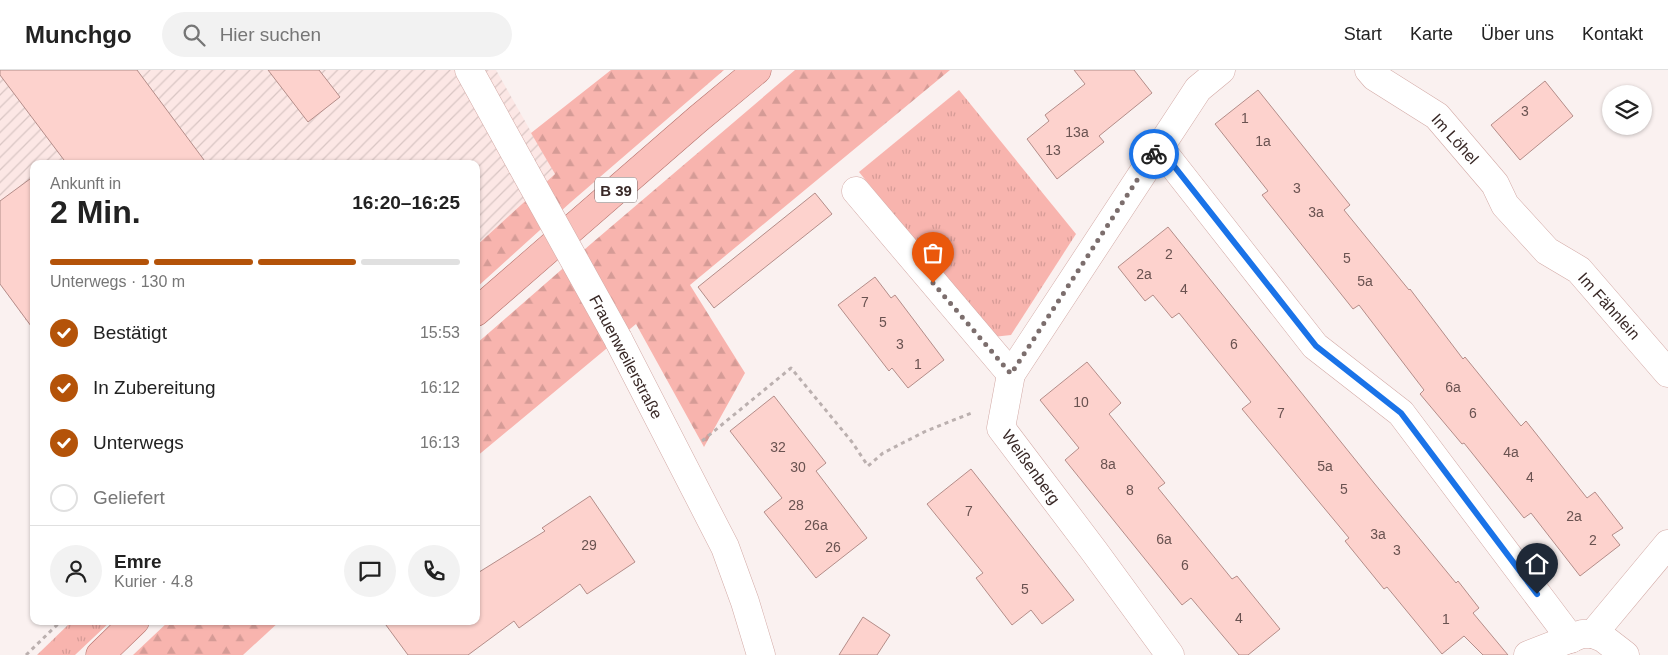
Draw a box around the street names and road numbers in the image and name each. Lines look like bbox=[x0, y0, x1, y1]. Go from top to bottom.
street label: Im Löhel bbox=[1428, 111, 1482, 167]
road number: B 39 bbox=[595, 178, 637, 202]
street label: Im Fähnlein bbox=[1575, 269, 1643, 343]
street label: Frauenweilerstraße bbox=[586, 292, 666, 422]
street label: Weißenberg bbox=[999, 427, 1063, 507]

